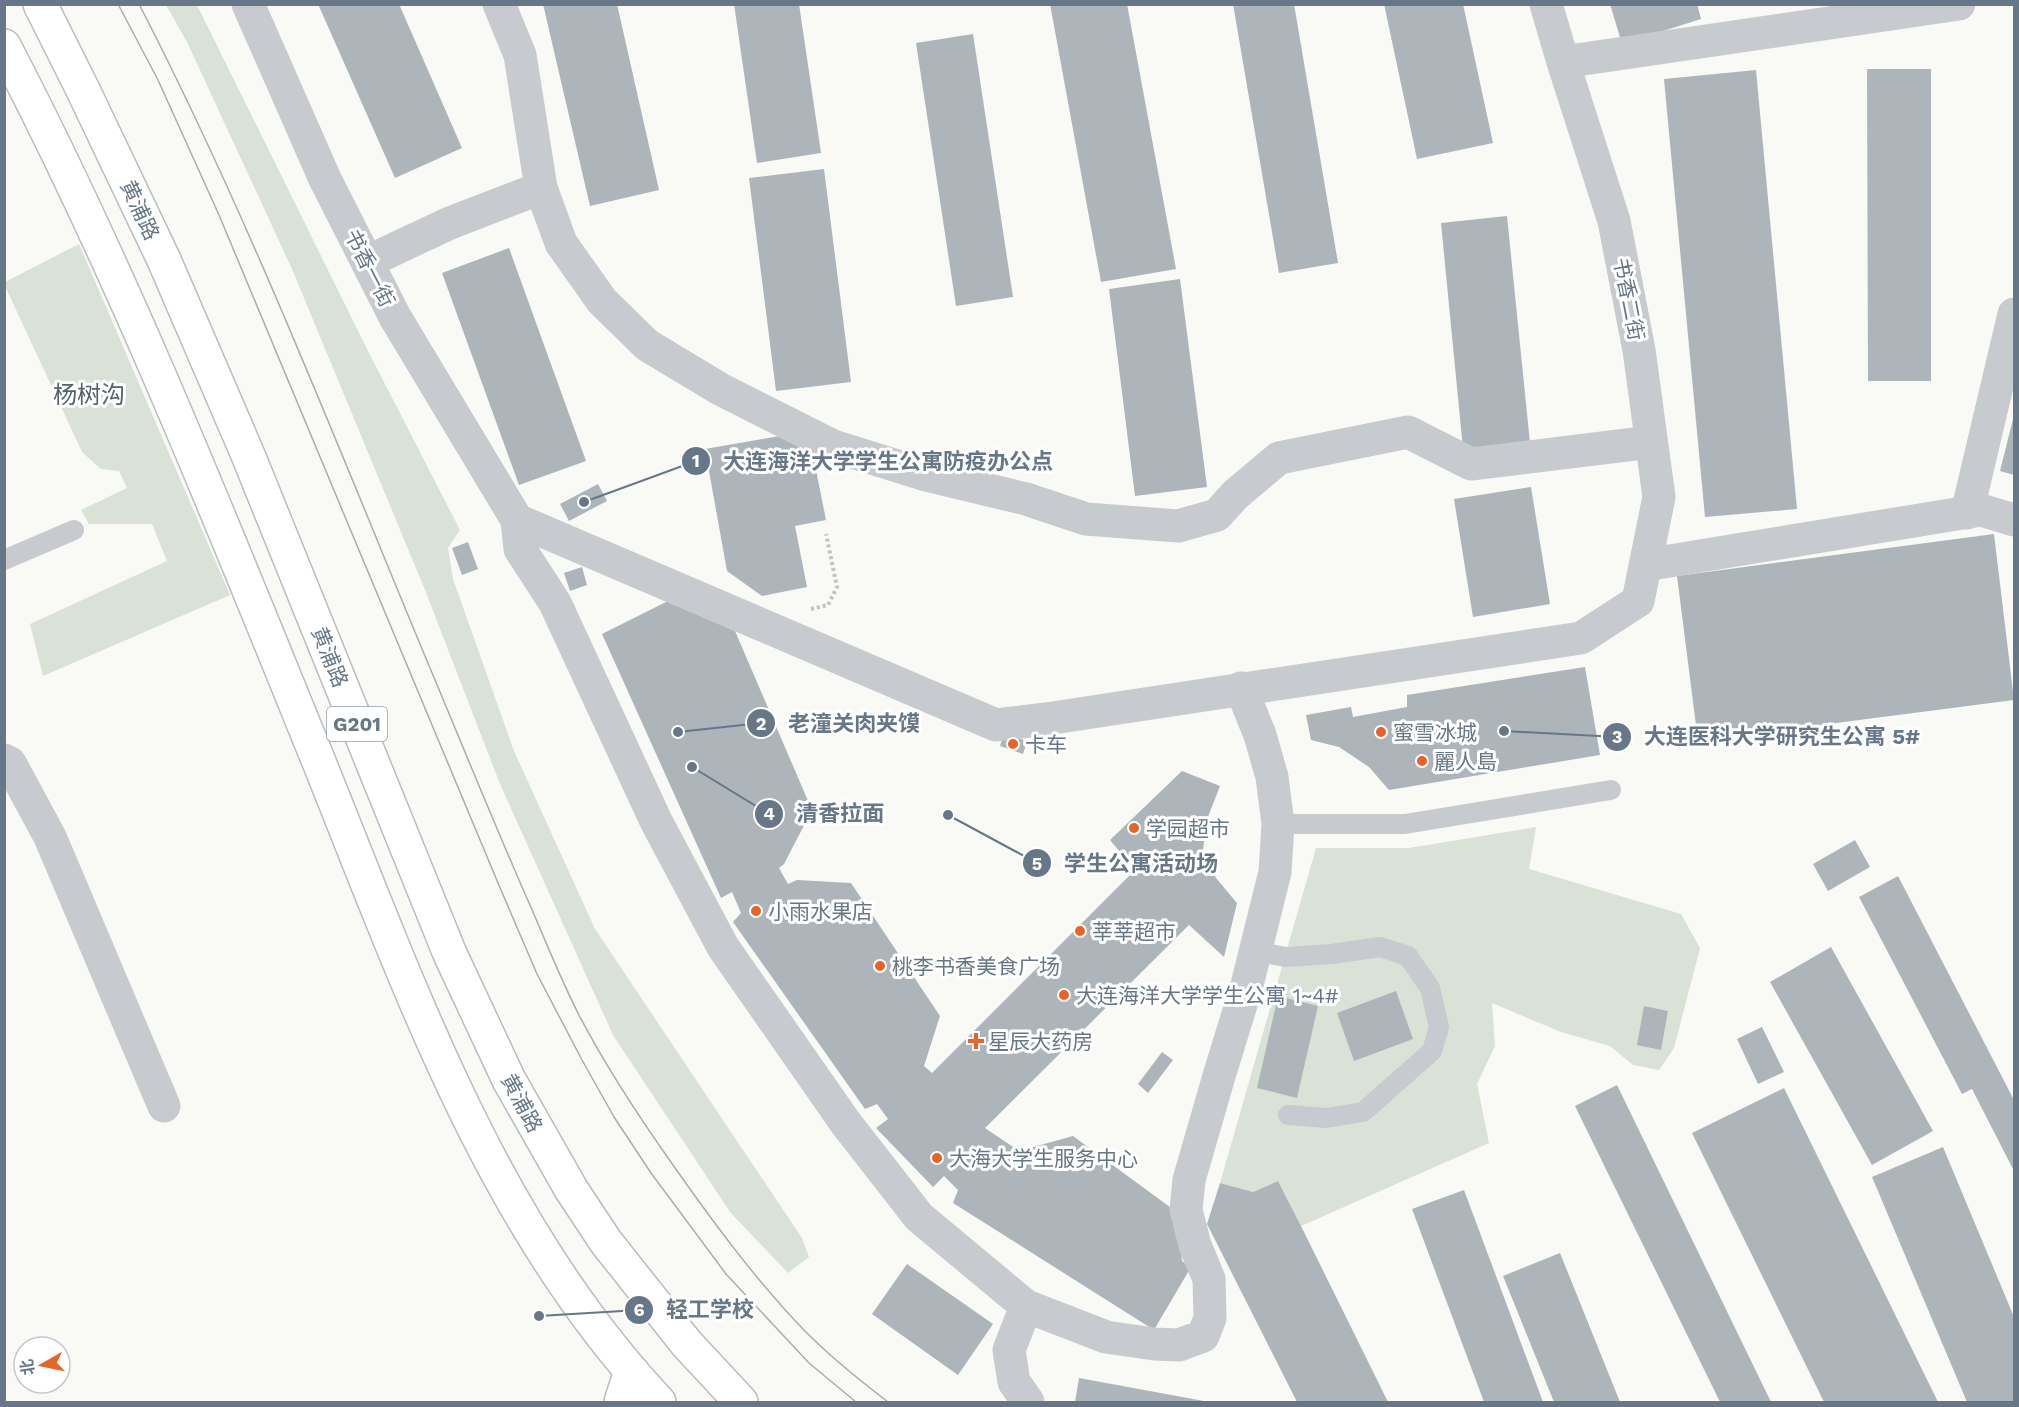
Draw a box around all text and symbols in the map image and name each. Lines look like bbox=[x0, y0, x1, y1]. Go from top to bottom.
street label: 黄浦路 bbox=[115, 176, 165, 244]
street label: 书香一街 bbox=[340, 225, 400, 311]
street label: 书香二街 bbox=[1609, 255, 1649, 343]
district label: 杨树沟 bbox=[53, 381, 125, 409]
callout: 大连海洋大学学生公寓防疫办公点 bbox=[681, 441, 1065, 481]
text: 大连海洋大学学生公寓防疫办公点 bbox=[723, 449, 1053, 474]
text: 1 bbox=[692, 450, 700, 471]
street label: 黄浦路 bbox=[307, 623, 353, 691]
callout: 老潼关肉夹馍 bbox=[746, 703, 932, 743]
road number: G201 bbox=[327, 707, 387, 741]
text: 老潼关肉夹馍 bbox=[788, 711, 920, 736]
text: 2 bbox=[756, 713, 766, 734]
callout: 大连医科大学研究生公寓 5# bbox=[1602, 717, 1932, 757]
place label: 蜜雪冰城 bbox=[1393, 720, 1477, 745]
text: 大连医科大学研究生公寓 5# bbox=[1644, 724, 1920, 749]
marker: 蜜雪冰城 bbox=[1374, 725, 1388, 739]
text: 3 bbox=[1612, 726, 1622, 747]
place label: 卡车 bbox=[1025, 732, 1067, 757]
marker: 卡车 bbox=[1006, 737, 1020, 751]
place label: 麗人島 bbox=[1434, 749, 1497, 774]
marker: 麗人島 bbox=[1415, 754, 1429, 768]
callout: 清香拉面 bbox=[754, 794, 896, 834]
text: 清香拉面 bbox=[796, 801, 884, 826]
text: 4 bbox=[763, 803, 775, 824]
place label: 学园超市 bbox=[1146, 816, 1230, 841]
marker: 学园超市 bbox=[1127, 821, 1141, 835]
callout: 学生公寓活动场 bbox=[1022, 843, 1230, 883]
text: 学生公寓活动场 bbox=[1064, 851, 1218, 876]
text: 5 bbox=[1032, 853, 1042, 874]
place label: 小雨水果店 bbox=[768, 899, 873, 924]
marker: 小雨水果店 bbox=[749, 904, 763, 918]
place label: 莘莘超市 bbox=[1092, 919, 1176, 944]
marker: 莘莘超市 bbox=[1073, 924, 1087, 938]
place label: 桃李书香美食广场 bbox=[892, 954, 1060, 979]
marker: 桃李书香美食广场 bbox=[873, 959, 887, 973]
place label: 大连海洋大学学生公寓 1~4# bbox=[1076, 983, 1339, 1008]
marker: 大连海洋大学学生公寓 1~4# bbox=[1057, 988, 1071, 1002]
place label: 星辰大药房 bbox=[988, 1029, 1093, 1054]
marker: 星辰大药房 bbox=[969, 1034, 983, 1048]
street label: 黄浦路 bbox=[496, 1069, 548, 1137]
place label: 大海大学生服务中心 bbox=[949, 1146, 1138, 1171]
marker: 大海大学生服务中心 bbox=[930, 1151, 944, 1165]
callout: 轻工学校 bbox=[624, 1290, 766, 1330]
text: 轻工学校 bbox=[666, 1297, 754, 1322]
text: 6 bbox=[633, 1299, 645, 1320]
north arrow bbox=[12, 1335, 72, 1395]
text: 北 bbox=[17, 1358, 38, 1377]

